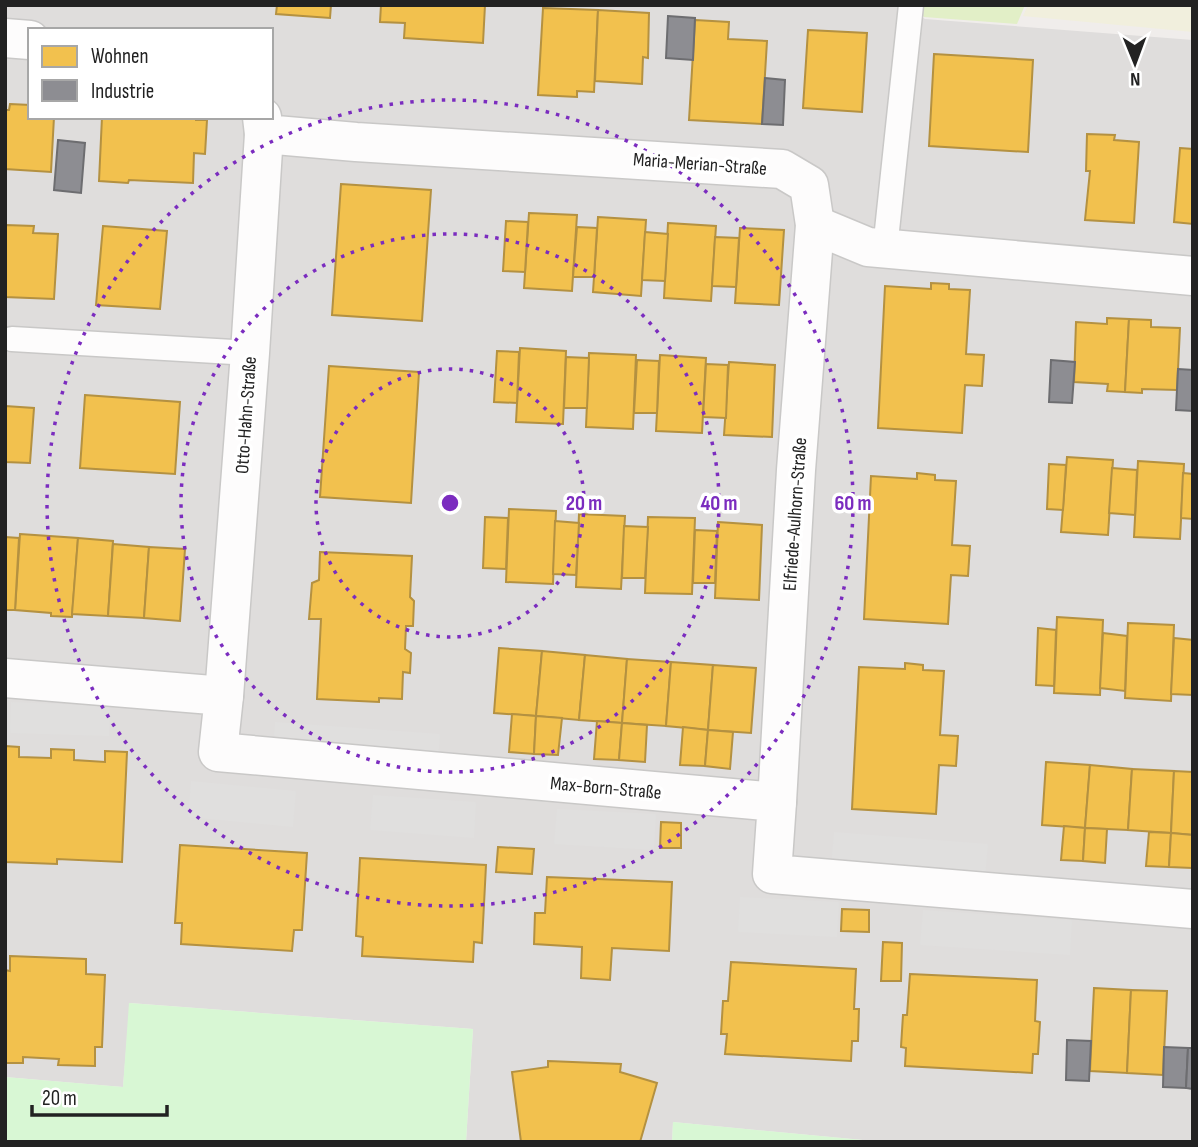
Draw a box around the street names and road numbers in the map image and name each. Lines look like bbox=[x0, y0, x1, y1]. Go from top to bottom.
street label: Maria-Merian-Straße bbox=[632, 148, 768, 181]
street label: Otto-Hahn-Straße bbox=[231, 356, 262, 475]
street label: Elfriede-Aulhorn-Straße bbox=[779, 437, 812, 592]
street label: Max-Born-Straße bbox=[549, 772, 662, 805]

